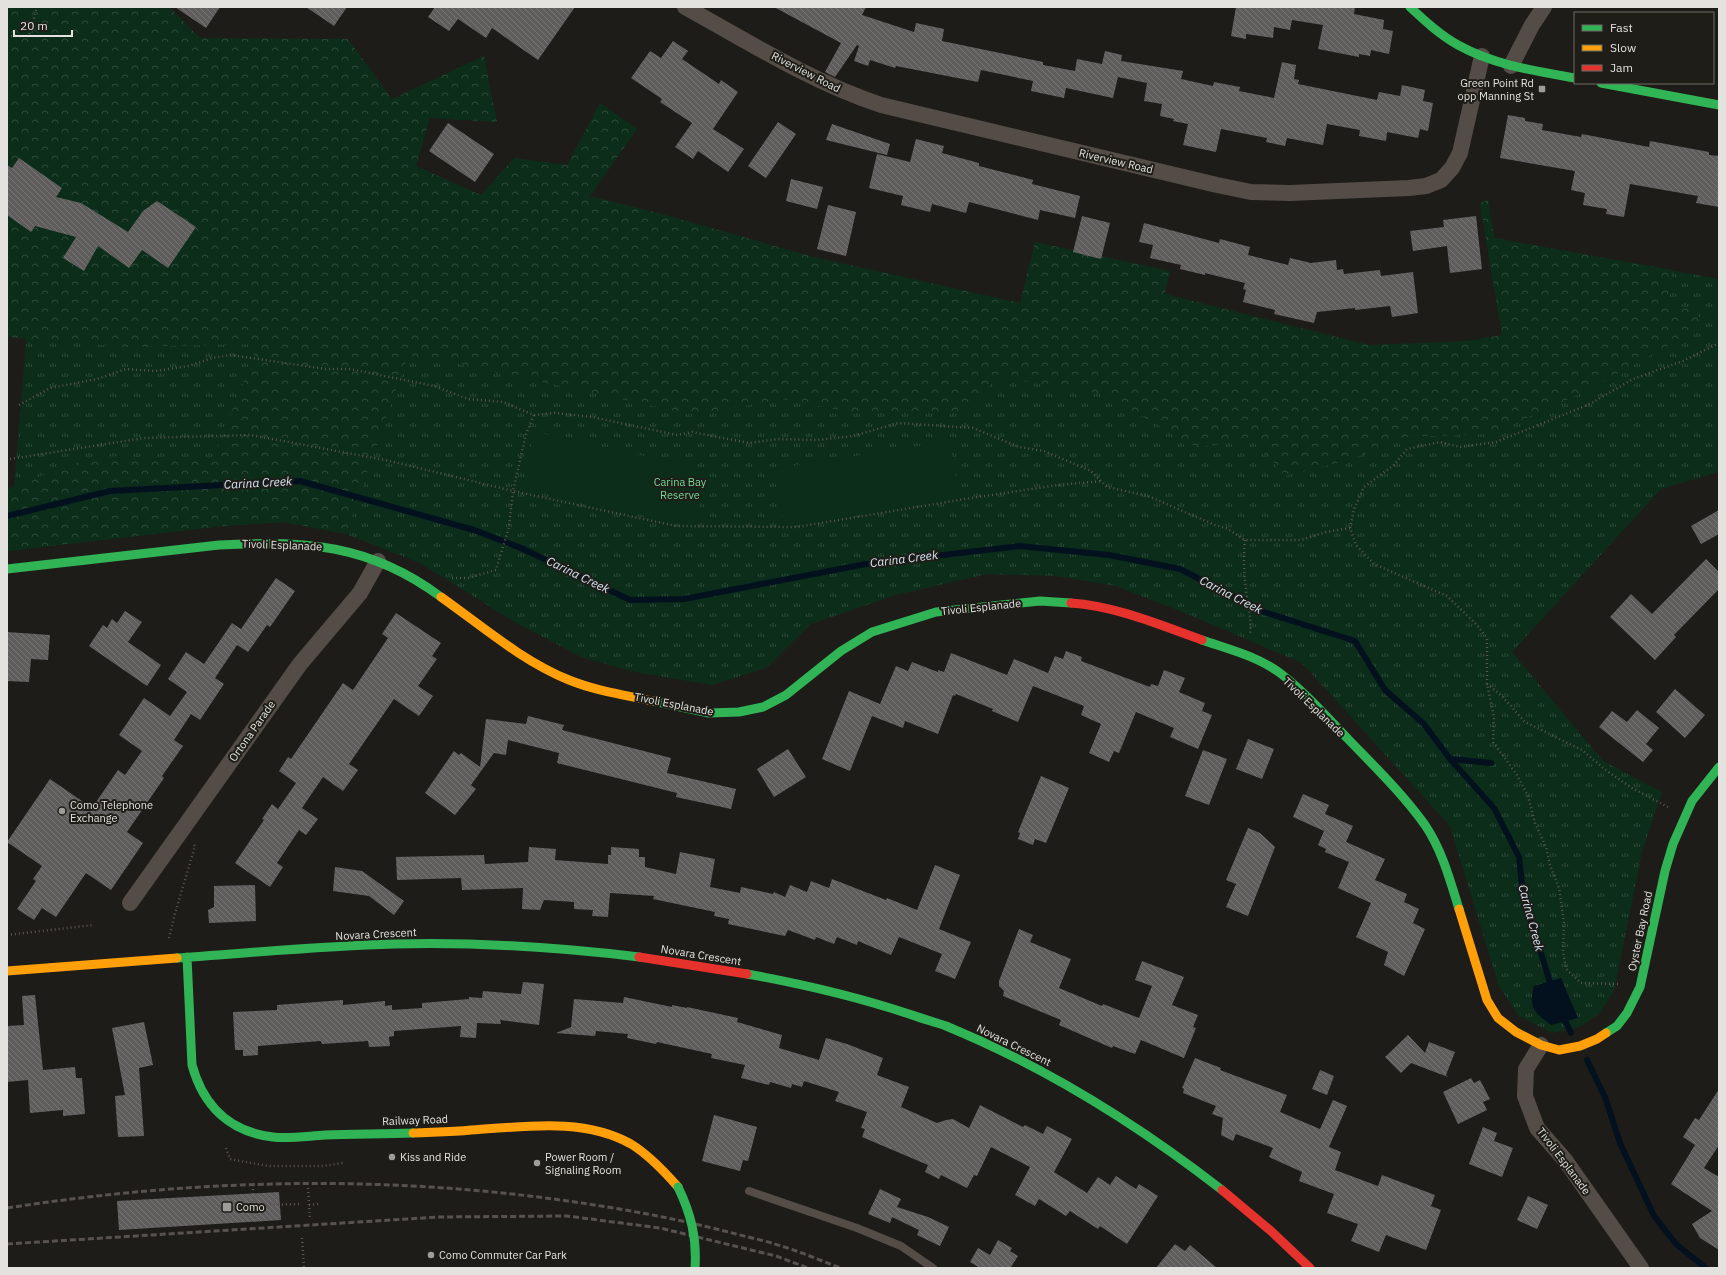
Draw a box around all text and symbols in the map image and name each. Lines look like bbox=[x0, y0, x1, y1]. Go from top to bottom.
scale bar bbox=[14, 12, 72, 38]
legend bbox=[1574, 12, 1714, 84]
text: 20 m bbox=[20, 18, 48, 33]
text: Fast bbox=[1610, 20, 1633, 35]
text: Slow bbox=[1610, 40, 1636, 55]
street label: Riverview Road bbox=[769, 49, 843, 95]
text: Jam bbox=[1610, 60, 1633, 75]
place label: Green Point Rd opp Manning St bbox=[1458, 76, 1534, 103]
marker: Green Point Rd opp Manning St bbox=[1537, 84, 1547, 94]
street label: Riverview Road bbox=[1078, 146, 1154, 176]
water label: Carina Creek bbox=[223, 473, 293, 492]
park label: Carina Bay Reserve bbox=[654, 475, 707, 502]
street label: Tivoli Esplanade bbox=[242, 537, 322, 553]
water label: Carina Creek bbox=[869, 547, 939, 570]
water label: Carina Creek bbox=[544, 553, 613, 597]
water label: Carina Creek bbox=[1197, 572, 1266, 617]
street label: Tivoli Esplanade bbox=[940, 596, 1022, 618]
street label: Tivoli Esplanade bbox=[1280, 674, 1348, 740]
street label: Tivoli Esplanade bbox=[633, 689, 715, 719]
street label: Ortona Parade bbox=[226, 698, 278, 764]
place label: Como Telephone Exchange bbox=[70, 798, 153, 825]
marker: Como Telephone Exchange bbox=[57, 806, 67, 816]
water label: Carina Creek bbox=[1515, 883, 1548, 954]
street label: Oyster Bay Road bbox=[1625, 890, 1655, 972]
street label: Novara Crescent bbox=[335, 925, 417, 943]
street label: Novara Crescent bbox=[660, 942, 742, 968]
street label: Novara Crescent bbox=[974, 1021, 1054, 1069]
street label: Railway Road bbox=[382, 1112, 448, 1128]
street label: Tivoli Esplanade bbox=[1534, 1125, 1594, 1197]
place label: Kiss and Ride bbox=[400, 1150, 466, 1164]
place label: Power Room / Signaling Room bbox=[545, 1150, 621, 1177]
marker: Kiss and Ride bbox=[387, 1152, 397, 1162]
marker: Power Room / Signaling Room bbox=[532, 1158, 542, 1168]
place label: Como bbox=[236, 1200, 265, 1214]
marker: Como bbox=[221, 1201, 233, 1213]
place label: Como Commuter Car Park bbox=[439, 1248, 567, 1262]
marker: Como Commuter Car Park bbox=[426, 1250, 436, 1260]

